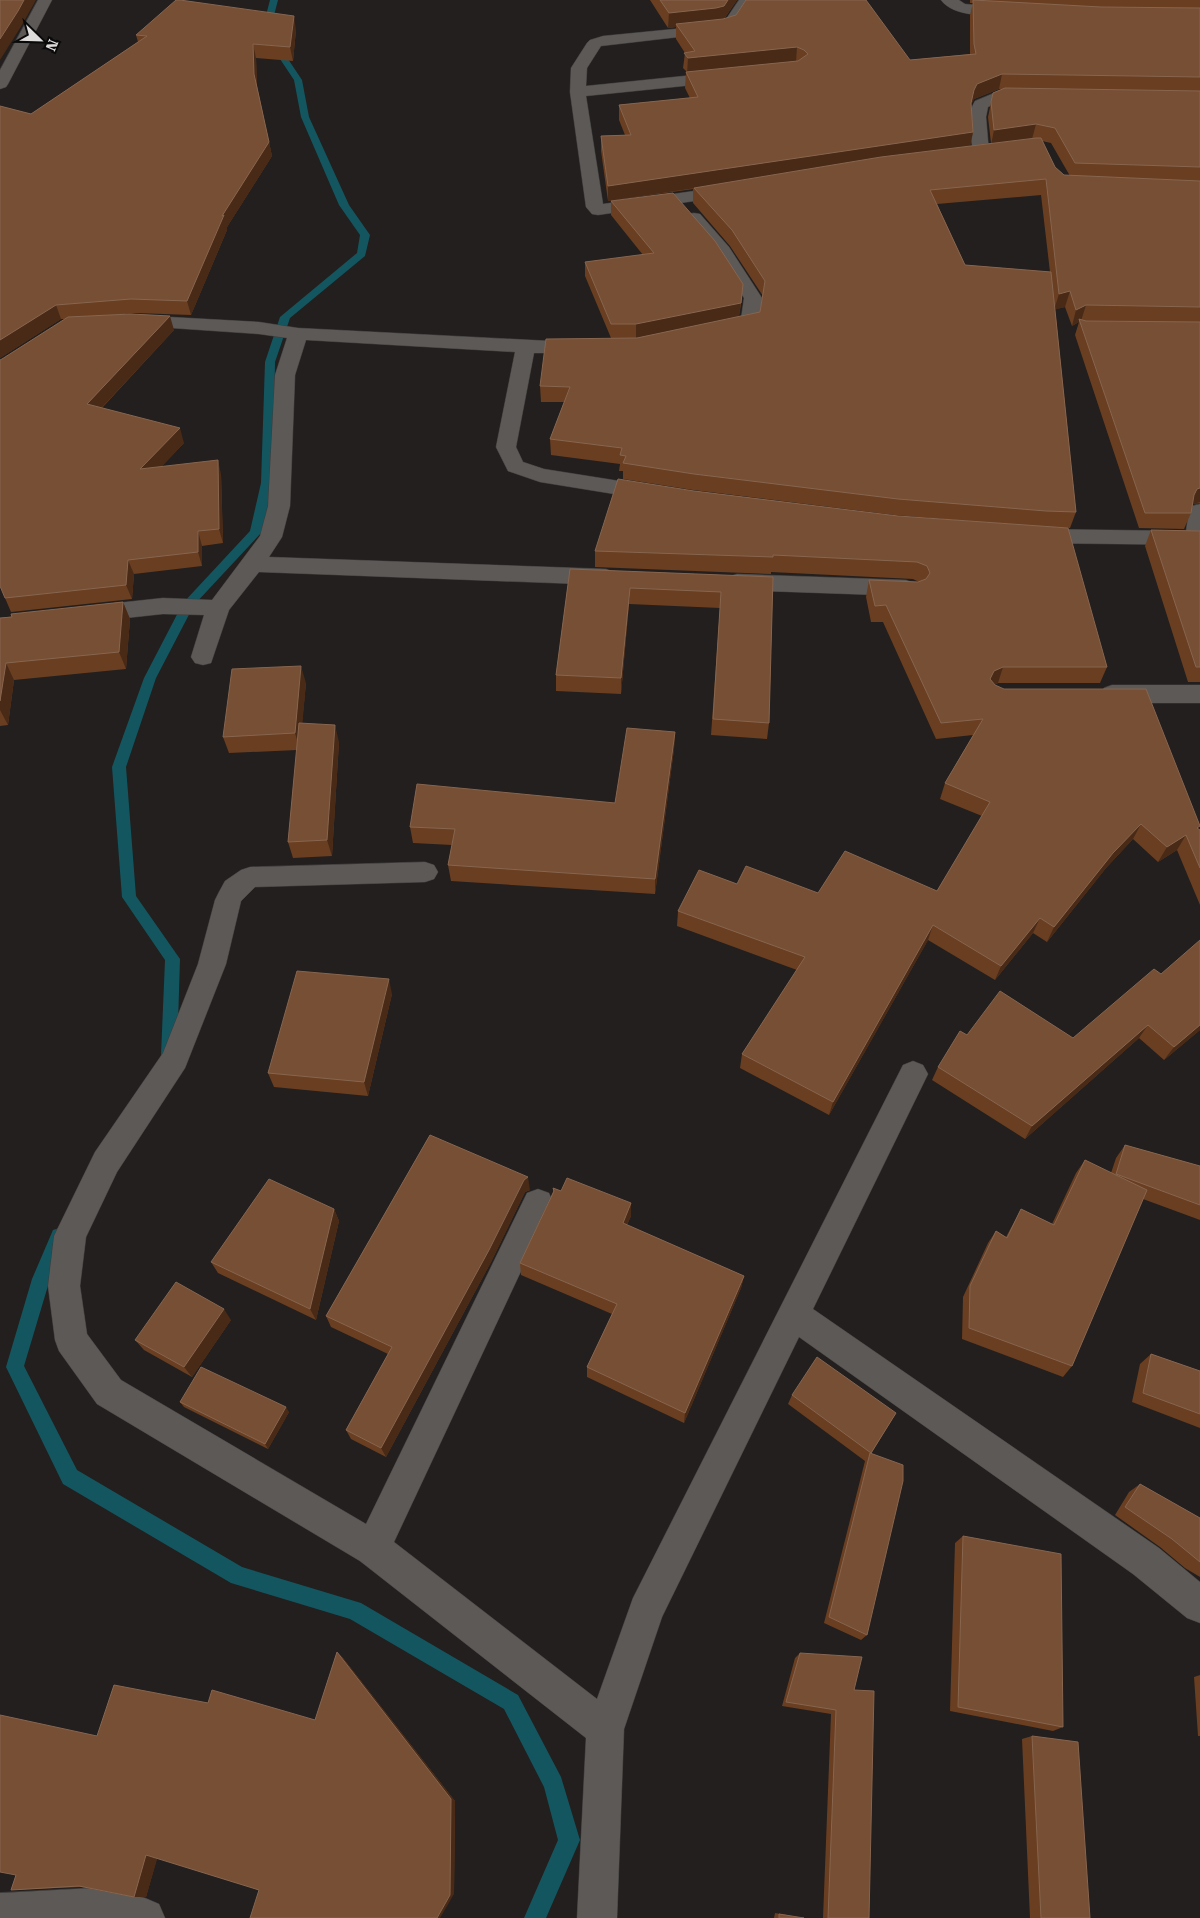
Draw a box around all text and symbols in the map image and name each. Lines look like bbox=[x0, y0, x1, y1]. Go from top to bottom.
north arrow bbox=[15, 15, 65, 65]
text: N bbox=[42, 37, 61, 53]

